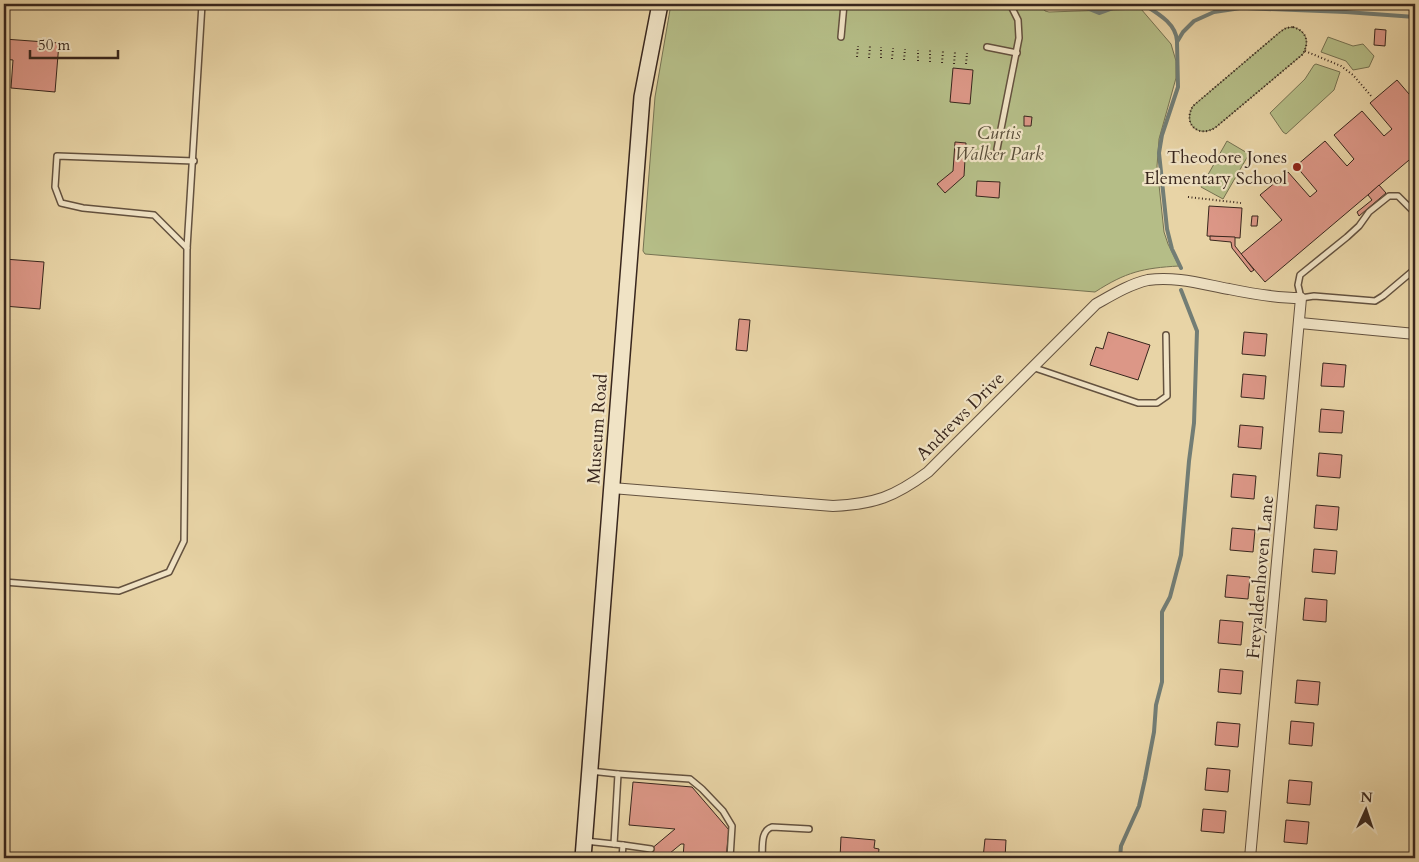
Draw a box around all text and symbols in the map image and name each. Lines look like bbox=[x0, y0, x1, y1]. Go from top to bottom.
scale bar bbox=[30, 28, 118, 60]
text: 50 m bbox=[38, 35, 70, 55]
park label: Curtis Walker Park bbox=[954, 121, 1044, 167]
place label: Theodore Jones Elementary School bbox=[1144, 145, 1287, 191]
marker: Theodore Jones Elementary School bbox=[1291, 161, 1303, 173]
street label: Andrews Drive bbox=[910, 366, 1010, 466]
street label: Museum Road bbox=[581, 373, 614, 485]
street label: Freyaldenhoven Lane bbox=[1241, 494, 1280, 660]
north arrow bbox=[1342, 784, 1392, 834]
text: N bbox=[1360, 788, 1373, 807]

